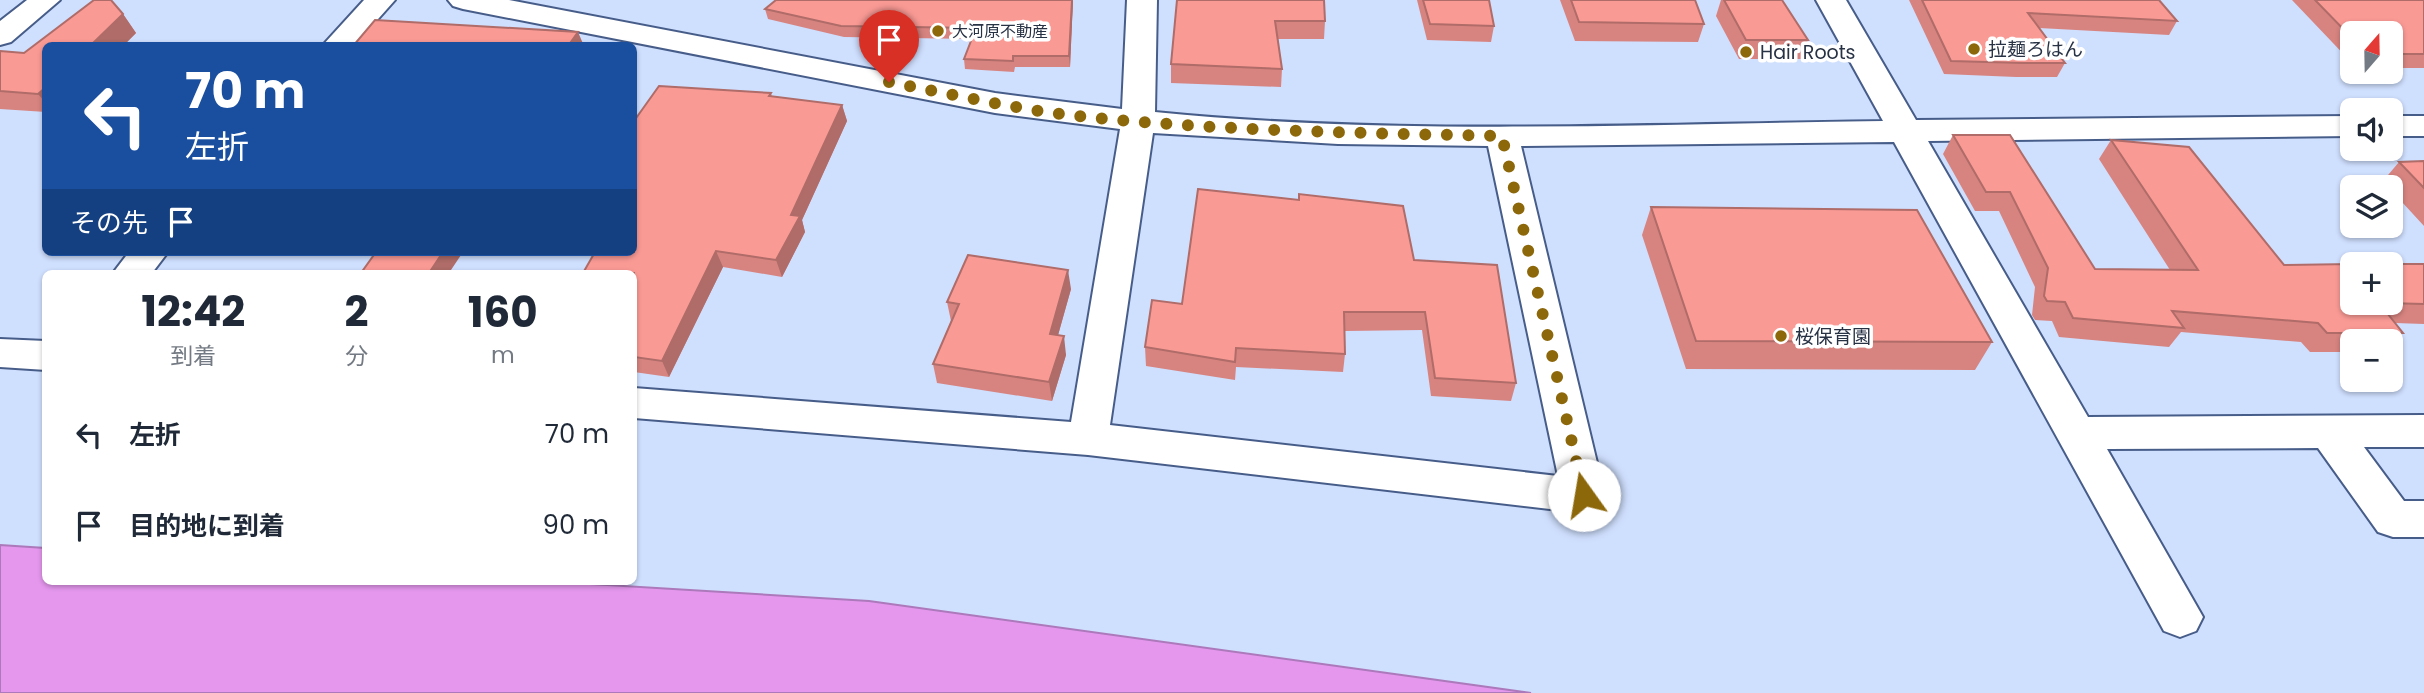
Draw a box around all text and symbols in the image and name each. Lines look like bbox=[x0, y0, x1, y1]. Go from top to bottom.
pin bbox=[859, 10, 919, 82]
place label: 大河原不動産 bbox=[952, 20, 1048, 43]
icon: arrive bbox=[870, 21, 908, 59]
north arrow bbox=[2340, 21, 2403, 84]
map controls bbox=[2340, 21, 2403, 392]
marker: 大河原不動産 bbox=[930, 23, 946, 39]
place label: 拉麺ろはん bbox=[1988, 36, 2083, 63]
place label: Hair Roots bbox=[1760, 39, 1856, 66]
marker: 拉麺ろはん bbox=[1966, 41, 1982, 57]
marker: Hair Roots bbox=[1738, 44, 1754, 60]
text: 70 m bbox=[185, 57, 305, 125]
icon: left bbox=[70, 70, 161, 161]
button: sound bbox=[2340, 98, 2403, 161]
text: 左折 bbox=[185, 124, 249, 169]
button: layers bbox=[2340, 175, 2403, 238]
icon: arrive bbox=[162, 203, 200, 241]
text: その先 bbox=[70, 205, 148, 241]
button: + bbox=[2340, 252, 2403, 315]
text: 12:42 bbox=[141, 282, 245, 341]
text: 2 bbox=[345, 282, 369, 341]
text: 160 bbox=[468, 283, 538, 342]
place label: 桜保育園 bbox=[1795, 323, 1871, 350]
marker: 桜保育園 bbox=[1773, 328, 1789, 344]
button: − bbox=[2340, 329, 2403, 392]
text: m bbox=[491, 339, 515, 371]
text: 到着 bbox=[170, 340, 216, 372]
text: 分 bbox=[345, 340, 368, 372]
icon: left bbox=[70, 416, 108, 454]
text: 70 m bbox=[545, 416, 609, 452]
text: 左折 bbox=[129, 417, 181, 453]
position arrow bbox=[1547, 458, 1621, 532]
icon: arrive bbox=[70, 507, 108, 545]
text: 90 m bbox=[543, 507, 609, 543]
text: 目的地に到着 bbox=[129, 508, 285, 544]

